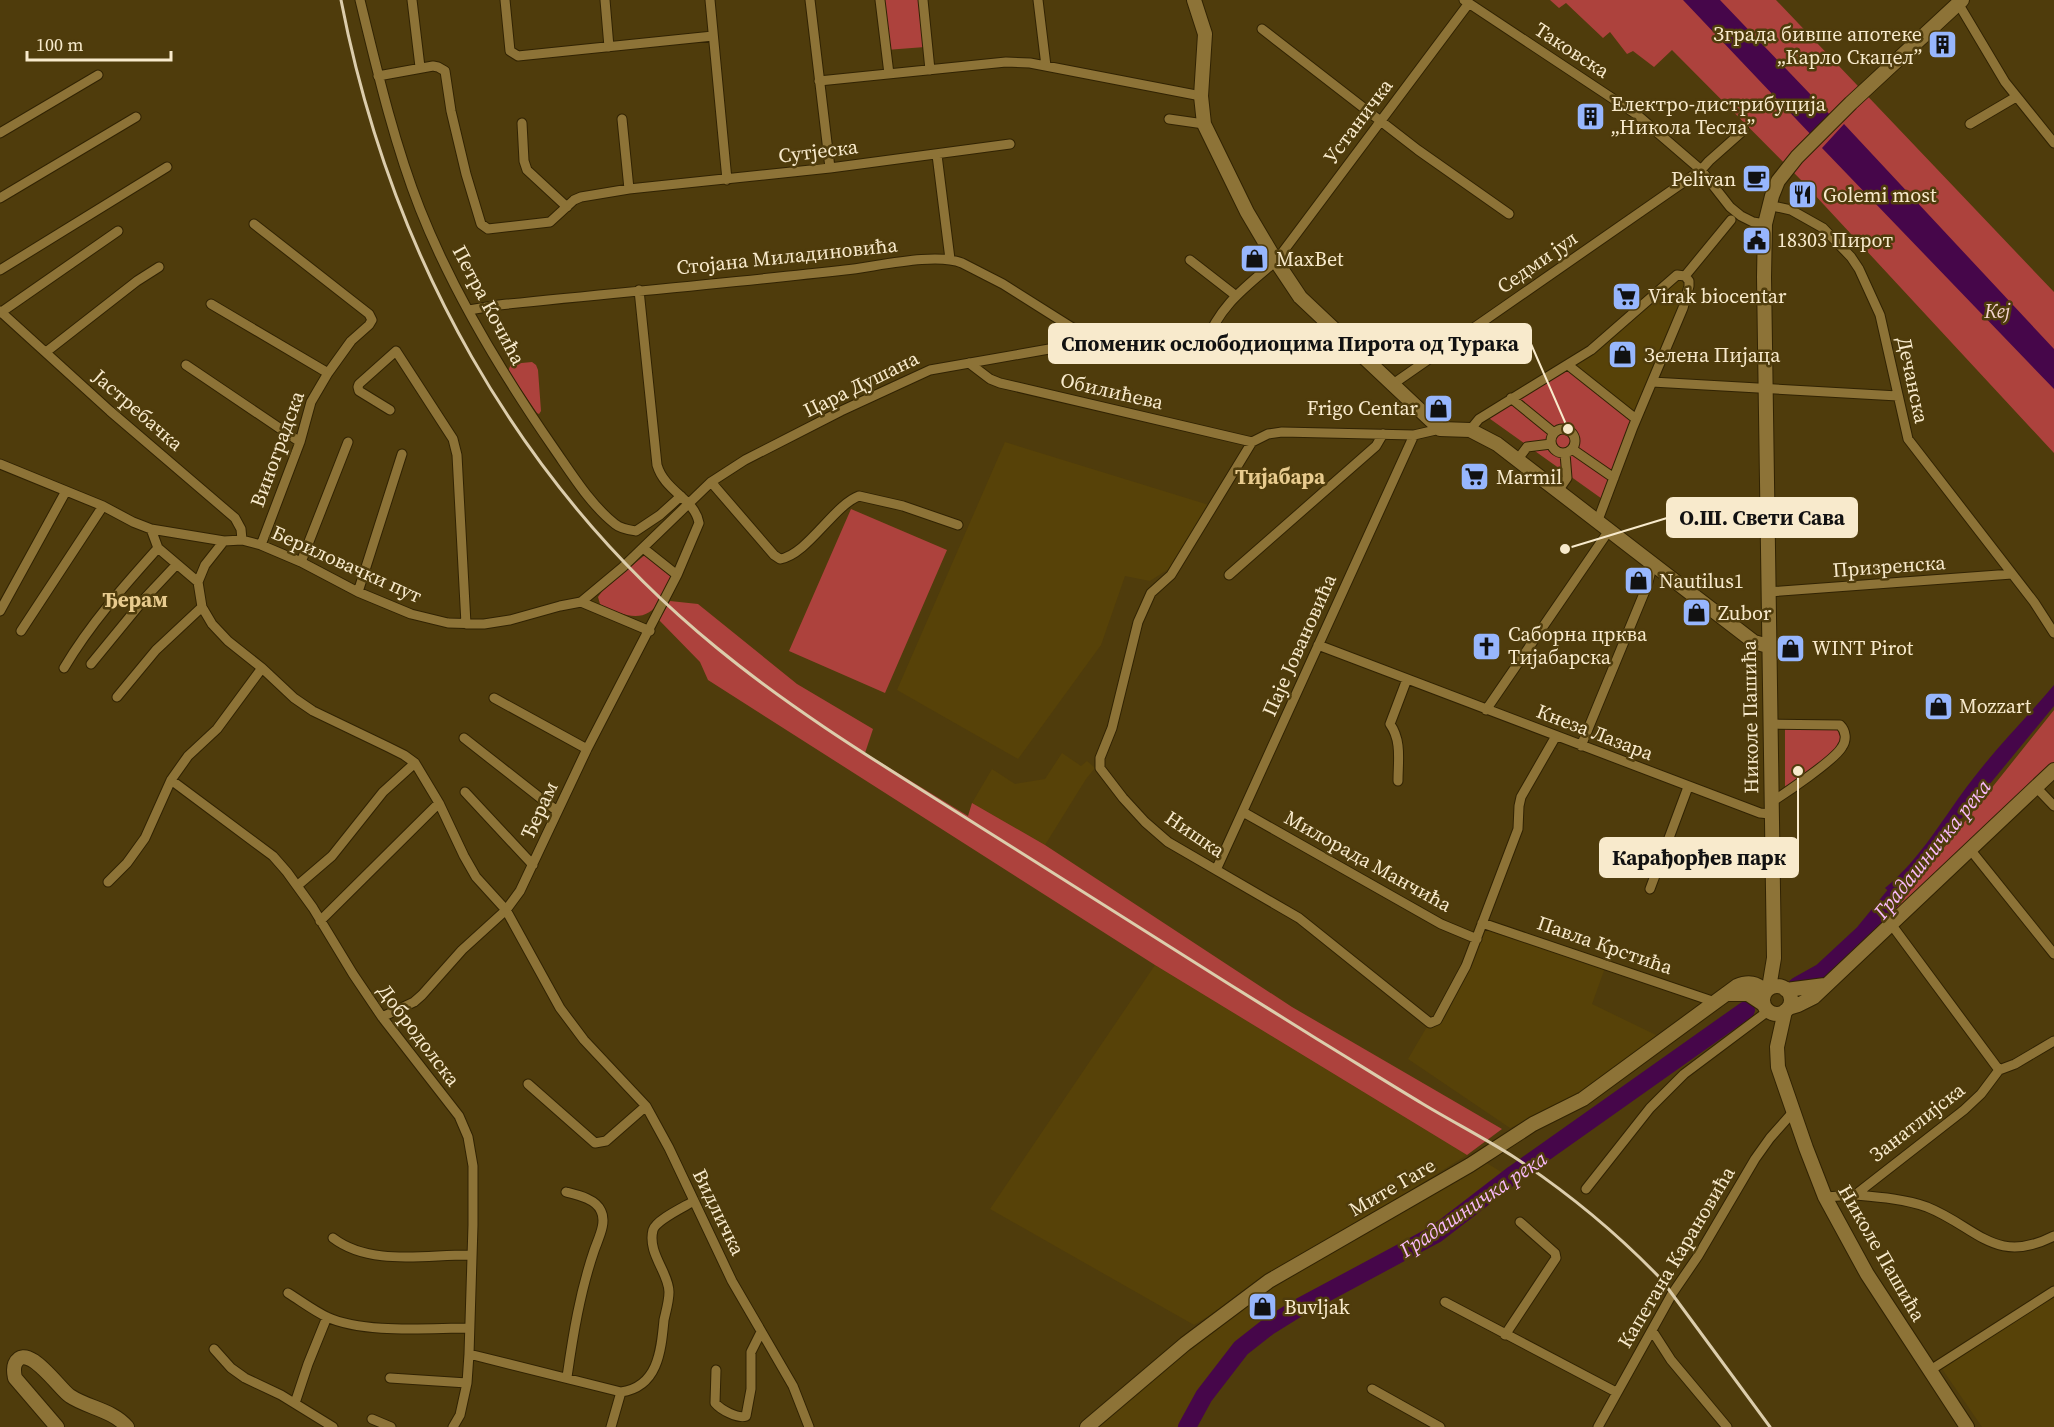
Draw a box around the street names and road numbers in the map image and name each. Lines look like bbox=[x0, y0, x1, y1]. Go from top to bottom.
street label: Таковска bbox=[1529, 15, 1616, 85]
street label: Устаничка bbox=[1317, 72, 1400, 169]
street label: Сутјеска bbox=[777, 132, 860, 170]
street label: Седми јул bbox=[1491, 224, 1583, 300]
street label: Стојана Миладиновића bbox=[675, 230, 900, 282]
street label: Петра Кочића bbox=[446, 240, 533, 370]
street label: Дечанска bbox=[1890, 334, 1936, 427]
street label: Цара Душана bbox=[799, 344, 924, 424]
street label: Јастребачка bbox=[86, 362, 190, 458]
street label: Обилићева bbox=[1058, 366, 1167, 417]
street label: Виноградска bbox=[243, 386, 311, 511]
street label: Бериловачки пут bbox=[267, 518, 427, 610]
street label: Призренска bbox=[1832, 548, 1947, 584]
street label: Паје Јовановића bbox=[1255, 569, 1343, 721]
street label: Николе Пашића bbox=[1735, 639, 1765, 794]
street label: Кнеза Лазара bbox=[1533, 697, 1658, 767]
street label: Ђерам bbox=[514, 777, 564, 843]
street label: Милорада Манчића bbox=[1279, 803, 1457, 919]
street label: Нишка bbox=[1160, 804, 1231, 865]
street label: Павла Крстића bbox=[1534, 909, 1677, 982]
street label: Добродолска bbox=[371, 978, 467, 1093]
street label: Занатлијска bbox=[1863, 1075, 1971, 1168]
street label: Мите Гаге bbox=[1344, 1151, 1440, 1223]
street label: Капетана Карановића bbox=[1611, 1160, 1742, 1353]
street label: Видличка bbox=[686, 1164, 752, 1261]
street label: Николе Пашића bbox=[1832, 1180, 1933, 1327]

